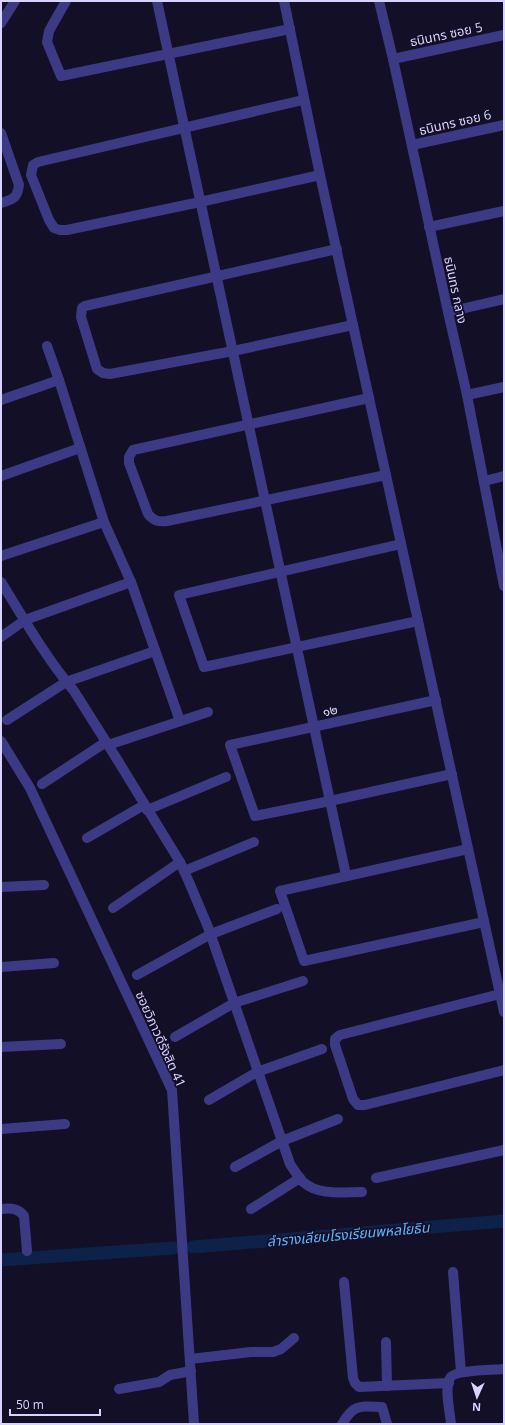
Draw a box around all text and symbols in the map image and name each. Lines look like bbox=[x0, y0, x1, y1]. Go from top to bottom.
street label: ธนินทร ซอย 5 bbox=[408, 18, 484, 50]
street label: ธนินทร ซอย 6 bbox=[417, 105, 493, 139]
street label: ธนินทร กลาง bbox=[440, 255, 472, 325]
street label: ๑๒ bbox=[321, 700, 339, 720]
street label: ซอยวิภาวดีรังสิต 41 bbox=[132, 988, 190, 1090]
water label: ลำรางเลียบโรงเรียนพหลโยธิน bbox=[266, 1217, 431, 1251]
north arrow bbox=[457, 1377, 497, 1417]
scale bar bbox=[10, 1391, 100, 1417]
text: 50 m bbox=[16, 1396, 44, 1413]
text: N bbox=[472, 1400, 481, 1415]

